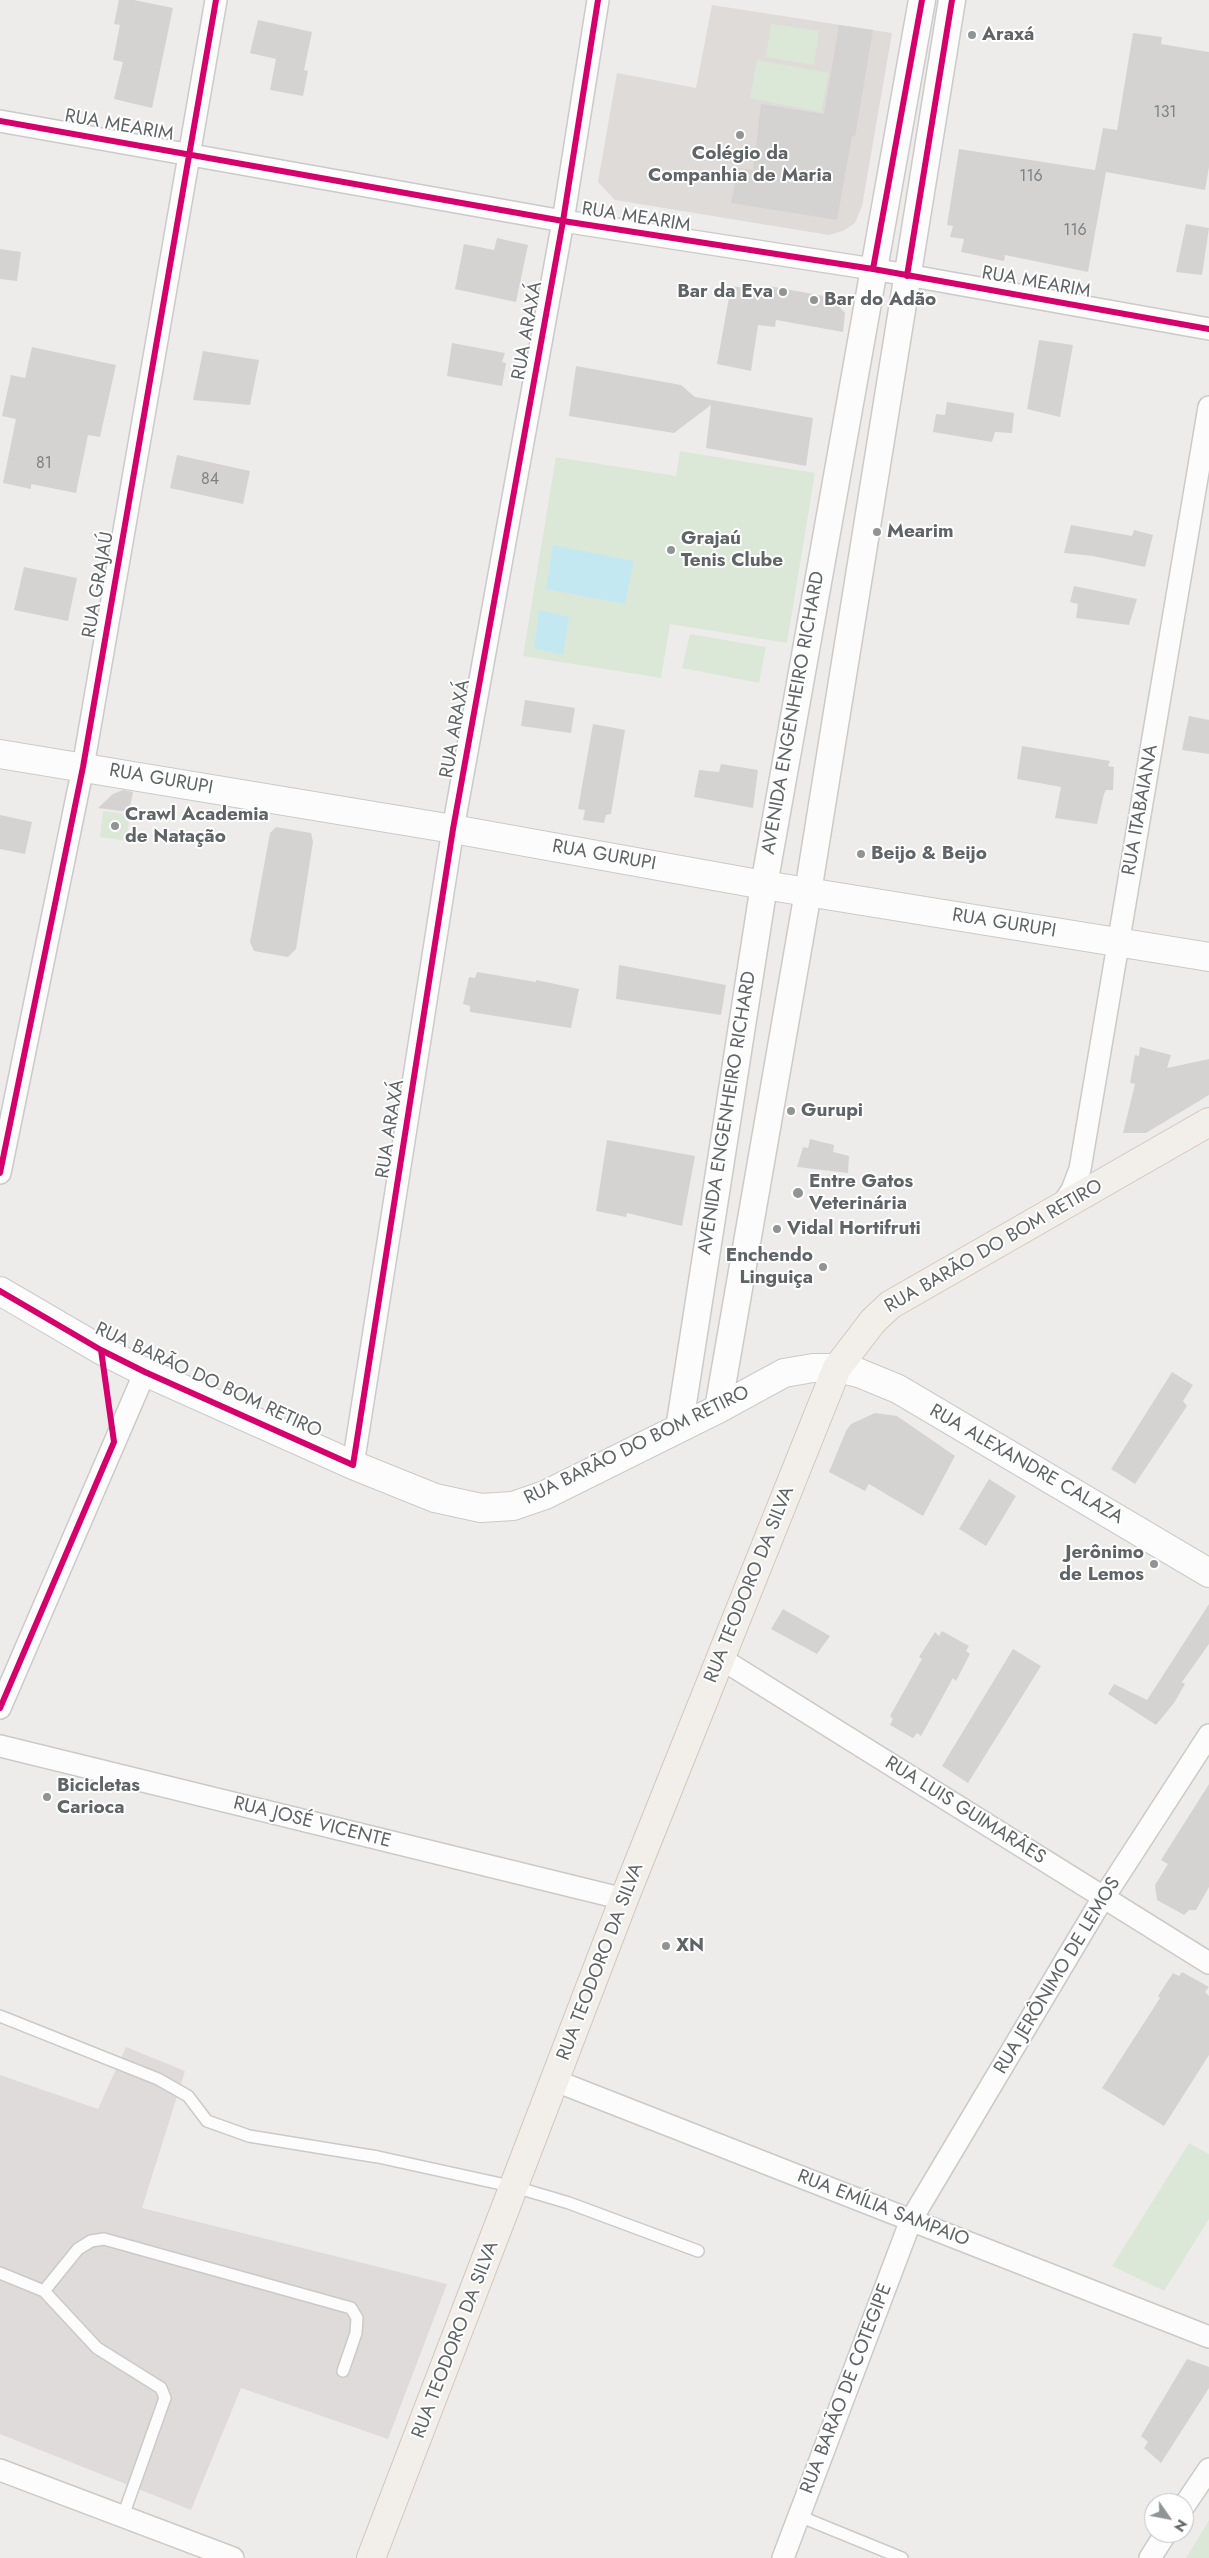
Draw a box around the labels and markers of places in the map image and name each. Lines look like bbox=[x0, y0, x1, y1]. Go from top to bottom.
place label: Araxá bbox=[982, 24, 1034, 46]
marker: Araxá bbox=[966, 29, 978, 41]
marker: Colégio da Companhia de Maria bbox=[734, 129, 746, 141]
place label: Colégio da Companhia de Maria bbox=[648, 143, 832, 187]
place label: Bar da Eva bbox=[677, 281, 773, 303]
marker: Bar da Eva bbox=[777, 286, 789, 298]
place label: Bar do Adão bbox=[824, 289, 936, 311]
marker: Bar do Adão bbox=[808, 294, 820, 306]
place label: Mearim bbox=[887, 521, 954, 543]
marker: Mearim bbox=[871, 526, 883, 538]
place label: Grajaú Tenis Clube bbox=[681, 528, 783, 572]
marker: Grajaú Tenis Clube bbox=[665, 544, 677, 556]
place label: Crawl Academia de Natação bbox=[125, 804, 269, 848]
marker: Crawl Academia de Natação bbox=[109, 820, 121, 832]
place label: Beijo & Beijo bbox=[871, 843, 987, 865]
marker: Beijo & Beijo bbox=[855, 848, 867, 860]
place label: Gurupi bbox=[801, 1100, 863, 1122]
marker: Gurupi bbox=[785, 1105, 797, 1117]
place label: Entre Gatos Veterinária bbox=[809, 1171, 913, 1215]
marker: Entre Gatos Veterinária bbox=[791, 1186, 805, 1200]
place label: Vidal Hortifruti bbox=[787, 1218, 921, 1240]
marker: Vidal Hortifruti bbox=[771, 1223, 783, 1235]
place label: Enchendo Linguiça bbox=[726, 1245, 813, 1289]
marker: Enchendo Linguiça bbox=[817, 1261, 829, 1273]
place label: Jerônimo de Lemos bbox=[1059, 1542, 1144, 1586]
marker: Jerônimo de Lemos bbox=[1148, 1558, 1160, 1570]
place label: Bicicletas Carioca bbox=[57, 1775, 140, 1819]
marker: Bicicletas Carioca bbox=[41, 1791, 53, 1803]
place label: XN bbox=[676, 1935, 704, 1957]
marker: XN bbox=[660, 1940, 672, 1952]

